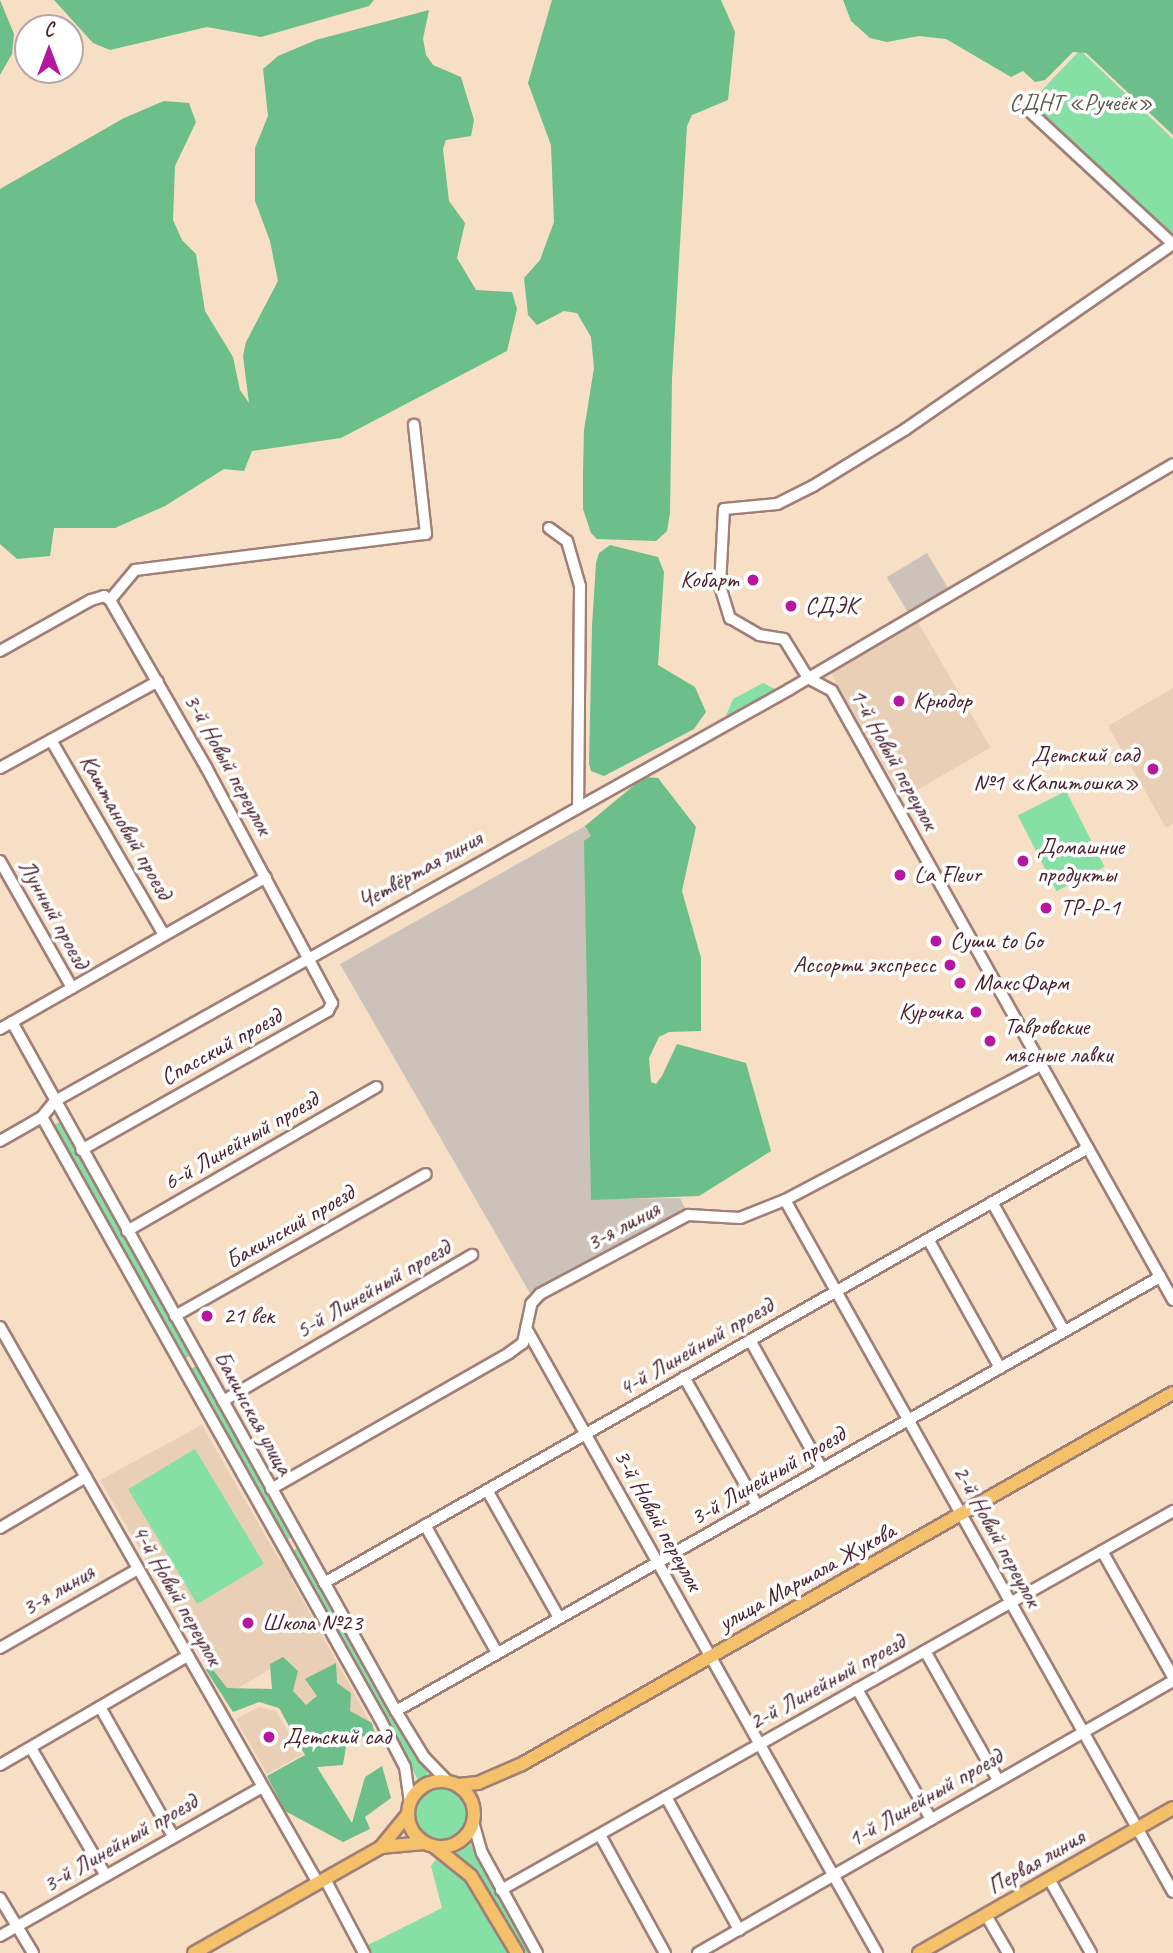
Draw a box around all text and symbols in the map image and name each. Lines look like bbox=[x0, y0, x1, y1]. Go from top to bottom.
north arrow bbox=[14, 14, 84, 84]
text: С bbox=[44, 18, 54, 42]
park label: СДНТ «Ручеёк» bbox=[1009, 89, 1153, 117]
place label: Кобарт bbox=[680, 566, 739, 594]
marker: Кобарт bbox=[745, 572, 761, 588]
place label: СДЭК bbox=[805, 592, 858, 620]
marker: СДЭК bbox=[783, 598, 799, 614]
street label: 1-й Новый переулок bbox=[843, 683, 945, 835]
place label: Крюдор bbox=[913, 687, 972, 715]
street label: 3-й Новый переулок bbox=[177, 688, 279, 840]
marker: Крюдор bbox=[891, 693, 907, 709]
place label: Детский сад №1 «Капитошка» bbox=[973, 741, 1139, 797]
street label: Каштановый проезд bbox=[73, 749, 179, 905]
marker: Детский сад №1 «Капитошка» bbox=[1145, 761, 1161, 777]
street label: Четвёртая линия bbox=[351, 823, 489, 917]
place label: Домашние продукты bbox=[1037, 833, 1124, 889]
marker: Домашние продукты bbox=[1015, 853, 1031, 869]
street label: Лунный проезд bbox=[12, 854, 96, 974]
place label: La Fleur bbox=[914, 861, 981, 889]
marker: La Fleur bbox=[892, 867, 908, 883]
place label: ТР-Р-1 bbox=[1060, 894, 1120, 922]
marker: ТР-Р-1 bbox=[1038, 900, 1054, 916]
place label: Суши to Go bbox=[950, 927, 1043, 955]
marker: Суши to Go bbox=[928, 933, 944, 949]
place label: Ассорти экспресс bbox=[793, 951, 936, 979]
marker: Ассорти экспресс bbox=[942, 957, 958, 973]
place label: МаксФарм bbox=[974, 969, 1068, 997]
marker: МаксФарм bbox=[952, 975, 968, 991]
place label: Курочка bbox=[898, 998, 962, 1026]
street label: Спасский проезд bbox=[155, 1002, 287, 1092]
marker: Курочка bbox=[968, 1004, 984, 1020]
place label: Тавровские мясные лавки bbox=[1004, 1013, 1115, 1069]
marker: Тавровские мясные лавки bbox=[982, 1033, 998, 1049]
street label: 6-й Линейный проезд bbox=[159, 1085, 323, 1197]
street label: Бакинский проезд bbox=[220, 1179, 360, 1275]
street label: 3-я линия bbox=[581, 1195, 665, 1257]
street label: 5-й Линейный проезд bbox=[291, 1233, 455, 1345]
street label: 4-й Линейный проезд bbox=[614, 1291, 778, 1403]
place label: 21 век bbox=[223, 1302, 274, 1330]
marker: 21 век bbox=[197, 1306, 217, 1326]
street label: Бакинская улица bbox=[206, 1345, 300, 1481]
street label: 3-й Линейный проезд bbox=[686, 1420, 850, 1532]
street label: 3-й Новый переулок bbox=[607, 1444, 709, 1596]
street label: 2-й Новый переулок bbox=[946, 1460, 1048, 1612]
street label: улица Маршала Жукова bbox=[714, 1517, 900, 1637]
street label: 4-й Новый переулок bbox=[125, 1520, 229, 1670]
street label: 3-я линия bbox=[17, 1558, 99, 1622]
place label: Школа №23 bbox=[262, 1609, 362, 1637]
marker: Школа №23 bbox=[240, 1615, 256, 1631]
street label: 2-й Линейный проезд bbox=[744, 1627, 910, 1737]
place label: Детский сад bbox=[283, 1723, 391, 1751]
marker: Детский сад bbox=[261, 1729, 277, 1745]
street label: 1-й Линейный проезд bbox=[843, 1742, 1007, 1854]
street label: 3-й Линейный проезд bbox=[38, 1787, 202, 1899]
street label: Первая линия bbox=[982, 1823, 1090, 1901]

